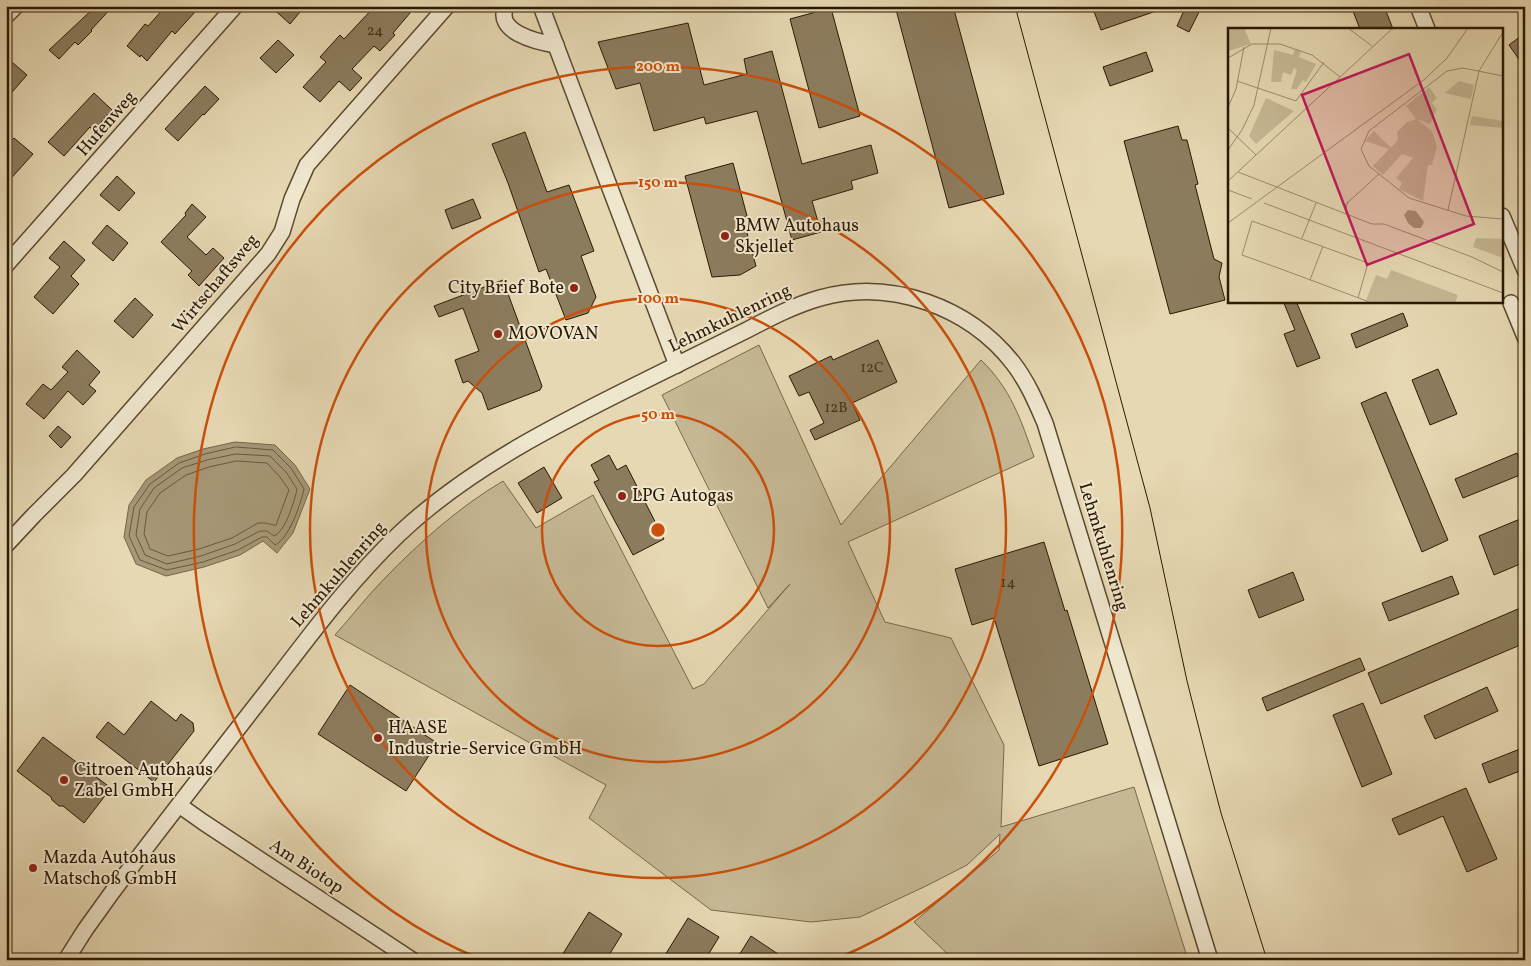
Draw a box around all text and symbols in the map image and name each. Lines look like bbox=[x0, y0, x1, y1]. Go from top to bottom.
house number: 24 bbox=[367, 21, 383, 42]
inset map bbox=[1228, 28, 1504, 302]
text: 200 m bbox=[636, 57, 680, 78]
street label: Hufenweg bbox=[71, 86, 143, 162]
text: 150 m bbox=[638, 173, 678, 194]
place label: BMW Autohaus Skjellet bbox=[735, 214, 859, 260]
street label: Wirtschaftsweg bbox=[167, 229, 265, 339]
marker: BMW Autohaus Skjellet bbox=[719, 230, 731, 242]
place label: City Brief Bote bbox=[448, 276, 564, 301]
street label: Lehmkuhlenring bbox=[665, 278, 795, 360]
marker: City Brief Bote bbox=[568, 282, 580, 294]
text: 100 m bbox=[637, 289, 680, 310]
place label: MOVOVAN bbox=[508, 322, 598, 347]
marker: MOVOVAN bbox=[492, 328, 504, 340]
house number: 12C bbox=[860, 358, 884, 379]
house number: 12B bbox=[824, 398, 848, 419]
text: 50 m bbox=[641, 405, 675, 426]
street label: Lehmkuhlenring bbox=[1072, 479, 1134, 615]
place label: LPG Autogas bbox=[632, 484, 733, 509]
marker: LPG Autogas bbox=[616, 490, 628, 502]
street label: Lehmkuhlenring bbox=[286, 516, 392, 634]
centre of rings bbox=[649, 521, 667, 539]
house number: 14 bbox=[1001, 573, 1015, 594]
place label: HAASE Industrie-Service GmbH bbox=[388, 716, 582, 762]
marker: HAASE Industrie-Service GmbH bbox=[372, 732, 384, 744]
place label: Citroen Autohaus Zabel GmbH bbox=[74, 758, 213, 804]
marker: Citroen Autohaus Zabel GmbH bbox=[58, 774, 70, 786]
street label: Am Biotop bbox=[264, 834, 348, 900]
place label: Mazda Autohaus Matschoß GmbH bbox=[43, 846, 177, 892]
marker: Mazda Autohaus Matschoß GmbH bbox=[27, 862, 39, 874]

